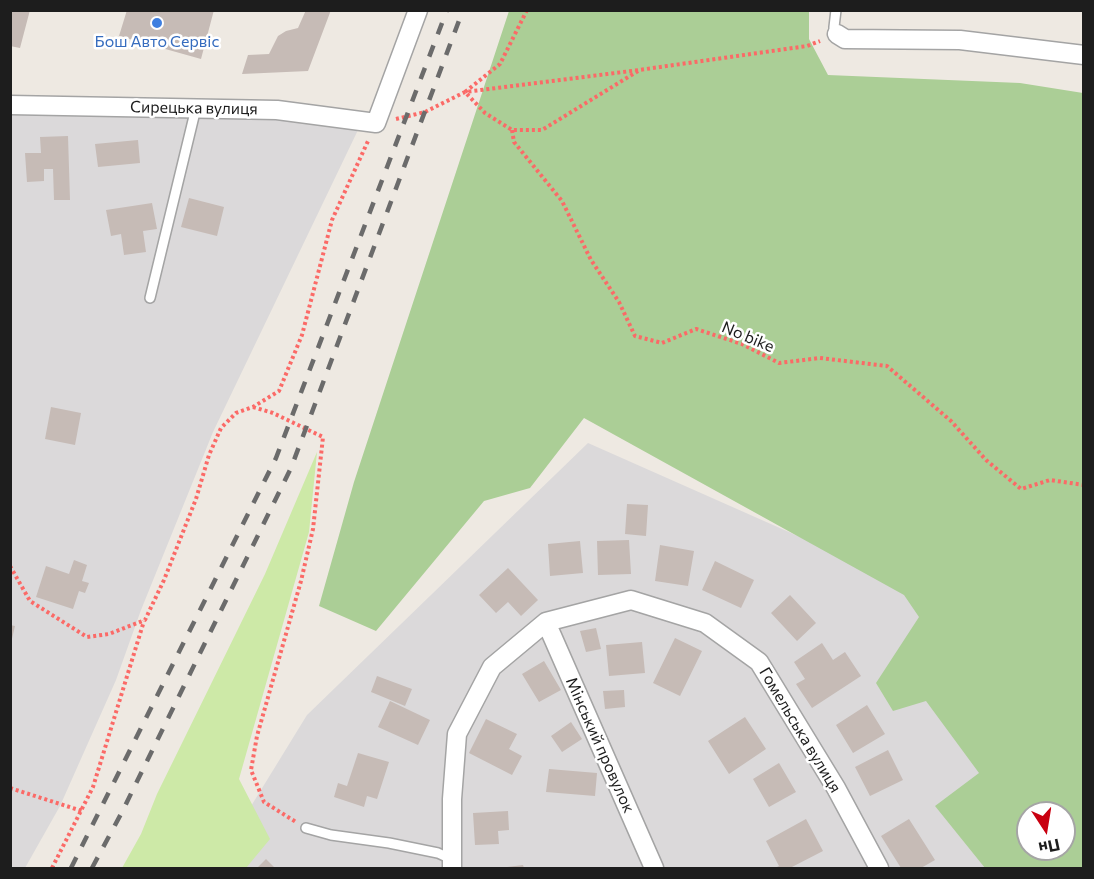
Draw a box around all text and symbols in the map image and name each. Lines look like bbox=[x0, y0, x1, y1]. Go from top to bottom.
marker: Бош Авто Сервіс bbox=[150, 16, 164, 30]
place label: Бош Авто Сервіс bbox=[95, 32, 219, 52]
street label: Сирецька вулиця bbox=[130, 97, 258, 119]
street label: No bike bbox=[719, 317, 777, 357]
street label: Гомельська вулиця bbox=[755, 664, 845, 796]
street label: Мінський провулок bbox=[561, 674, 639, 816]
north arrow bbox=[1016, 801, 1076, 861]
text: Пн bbox=[1037, 836, 1062, 859]

